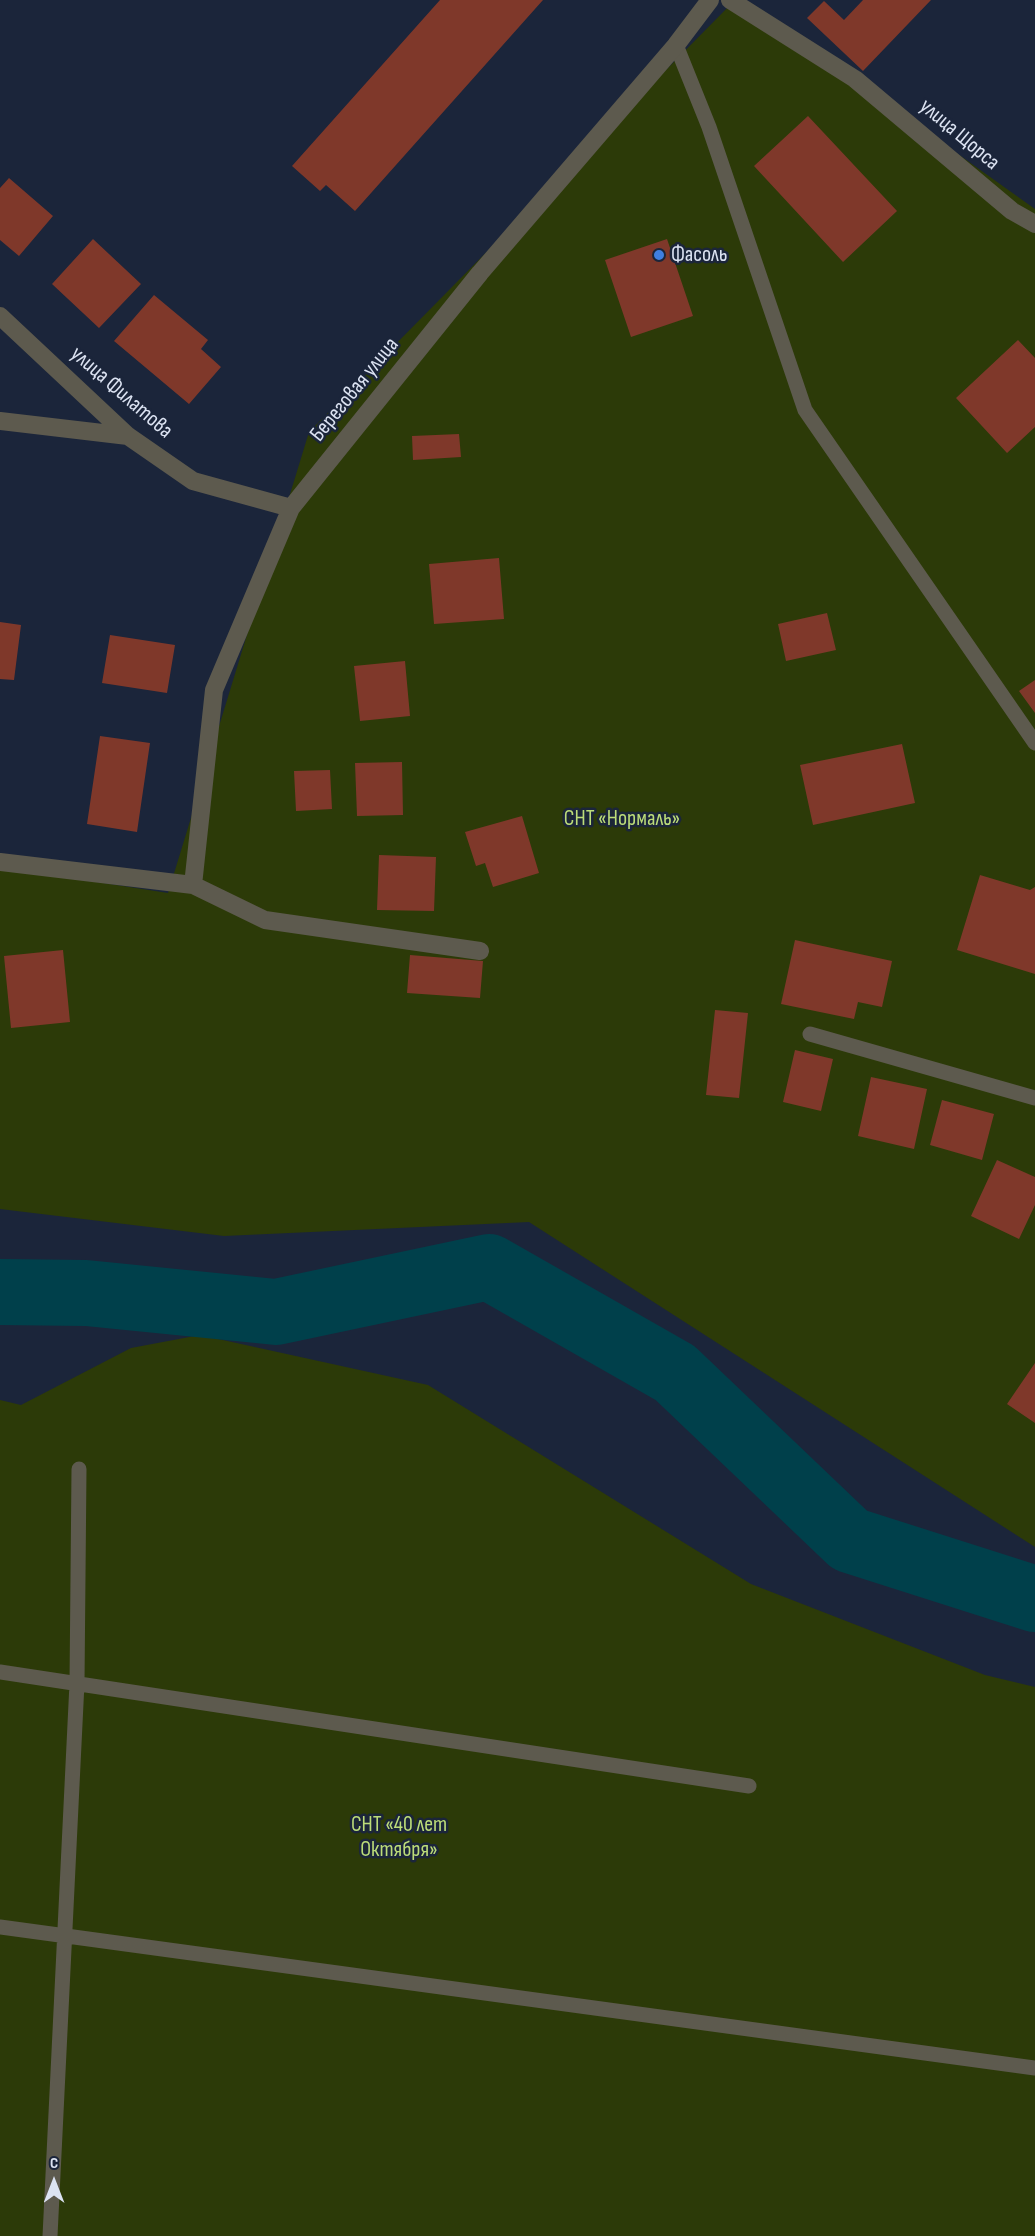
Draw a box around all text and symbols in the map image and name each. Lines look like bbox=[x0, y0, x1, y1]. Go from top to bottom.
street label: улица Щорса bbox=[913, 94, 1005, 176]
place label: Фасоль bbox=[671, 242, 727, 268]
marker: Фасоль bbox=[652, 248, 666, 262]
street label: Береговая улица bbox=[305, 333, 405, 447]
street label: улица Филатова bbox=[64, 341, 178, 445]
park label: СНТ «Нормаль» bbox=[564, 806, 680, 832]
park label: СНТ «40 лет Октября» bbox=[351, 1812, 447, 1864]
north arrow bbox=[24, 2152, 84, 2212]
text: С bbox=[50, 2154, 58, 2173]

